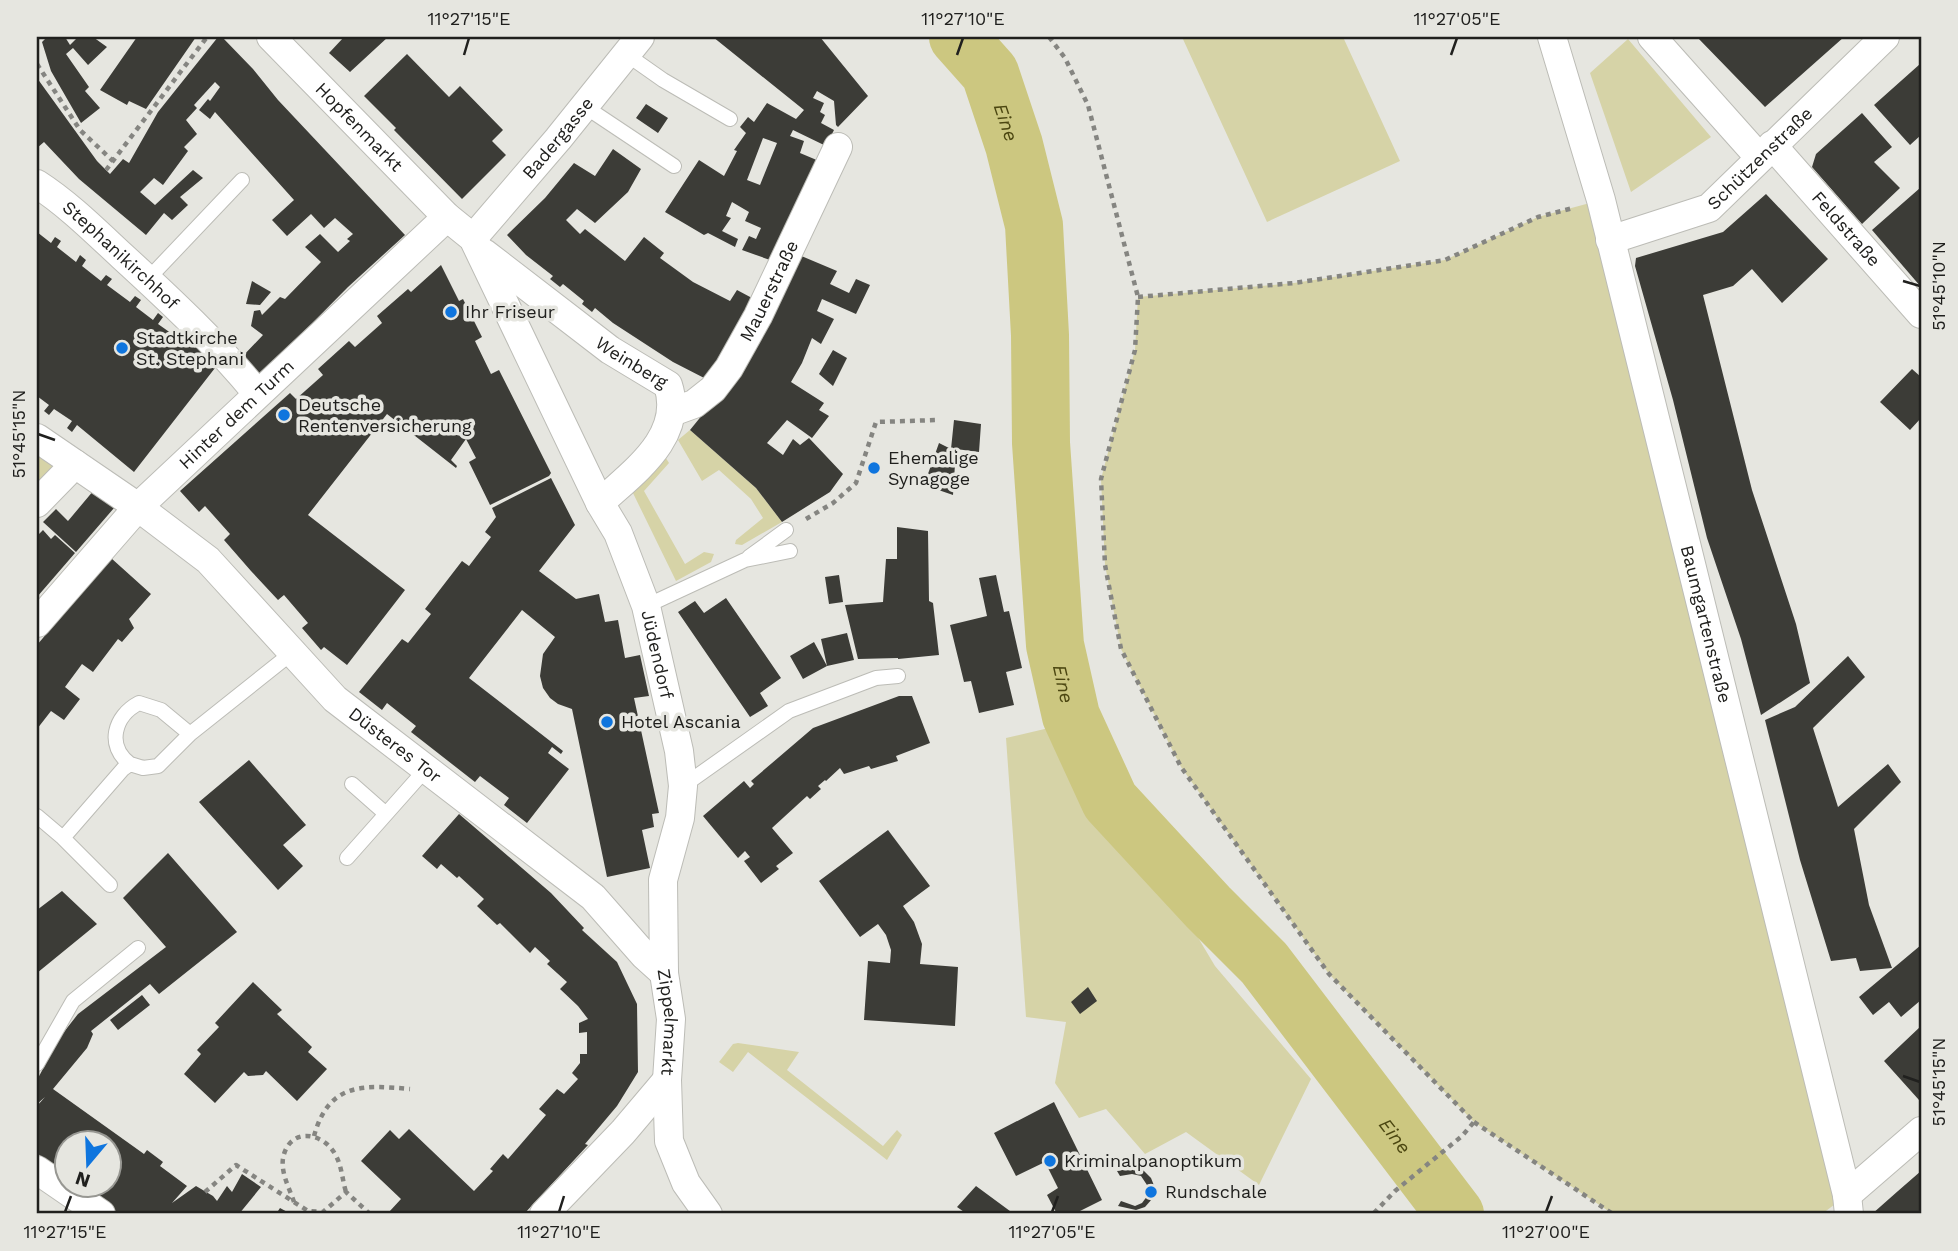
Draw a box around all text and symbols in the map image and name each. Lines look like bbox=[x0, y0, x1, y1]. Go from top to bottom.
text: 11°27'15"E bbox=[428, 8, 511, 29]
text: 11°27'10"E bbox=[921, 8, 1005, 29]
text: 11°27'05"E bbox=[1413, 8, 1501, 29]
street label: Hopfenmarkt bbox=[311, 78, 408, 176]
street label: Badergasse bbox=[518, 93, 597, 183]
water label: Eine bbox=[989, 100, 1023, 144]
street label: Schützenstraße bbox=[1703, 102, 1816, 214]
street label: Feldstraße bbox=[1808, 187, 1885, 271]
street label: Stephanikirchhof bbox=[59, 196, 183, 313]
street label: Mauerstraße bbox=[735, 237, 802, 345]
text: 51°45'10"N bbox=[1928, 241, 1949, 331]
place label: Ihr Friseur bbox=[465, 301, 555, 322]
marker: Ihr Friseur bbox=[443, 304, 459, 320]
place label: Stadtkirche St. Stephani bbox=[136, 327, 244, 369]
street label: Weinberg bbox=[592, 332, 672, 393]
marker: Stadtkirche St. Stephani bbox=[114, 340, 130, 356]
street label: Hinter dem Turm bbox=[174, 355, 298, 473]
text: 51°45'15"N bbox=[8, 390, 29, 478]
place label: Deutsche Rentenversicherung bbox=[298, 394, 472, 436]
marker: Deutsche Rentenversicherung bbox=[276, 407, 292, 423]
place label: Ehemalige Synagoge bbox=[888, 447, 979, 489]
marker: Ehemalige Synagoge bbox=[866, 460, 882, 476]
street label: Baumgartenstraße bbox=[1677, 543, 1736, 705]
street label: Jüdendorf bbox=[637, 608, 678, 701]
water label: Eine bbox=[1048, 662, 1079, 706]
street label: Düsteres Tor bbox=[345, 702, 446, 787]
place label: Hotel Ascania bbox=[621, 711, 741, 732]
marker: Hotel Ascania bbox=[599, 714, 615, 730]
street label: Zippelmarkt bbox=[653, 967, 682, 1077]
text: 51°45'15"N bbox=[1928, 1038, 1949, 1126]
water label: Eine bbox=[1374, 1113, 1416, 1158]
north arrow bbox=[52, 1128, 122, 1198]
place label: Kriminalpanoptikum bbox=[1064, 1150, 1242, 1171]
marker: Kriminalpanoptikum bbox=[1042, 1153, 1058, 1169]
text: N bbox=[72, 1166, 93, 1193]
place label: Rundschale bbox=[1165, 1181, 1267, 1202]
marker: Rundschale bbox=[1143, 1184, 1159, 1200]
text: 11°27'15"E bbox=[24, 1221, 107, 1242]
text: 11°27'10"E bbox=[517, 1221, 601, 1242]
text: 11°27'05"E bbox=[1008, 1221, 1096, 1242]
text: 11°27'00"E bbox=[1502, 1221, 1590, 1242]

